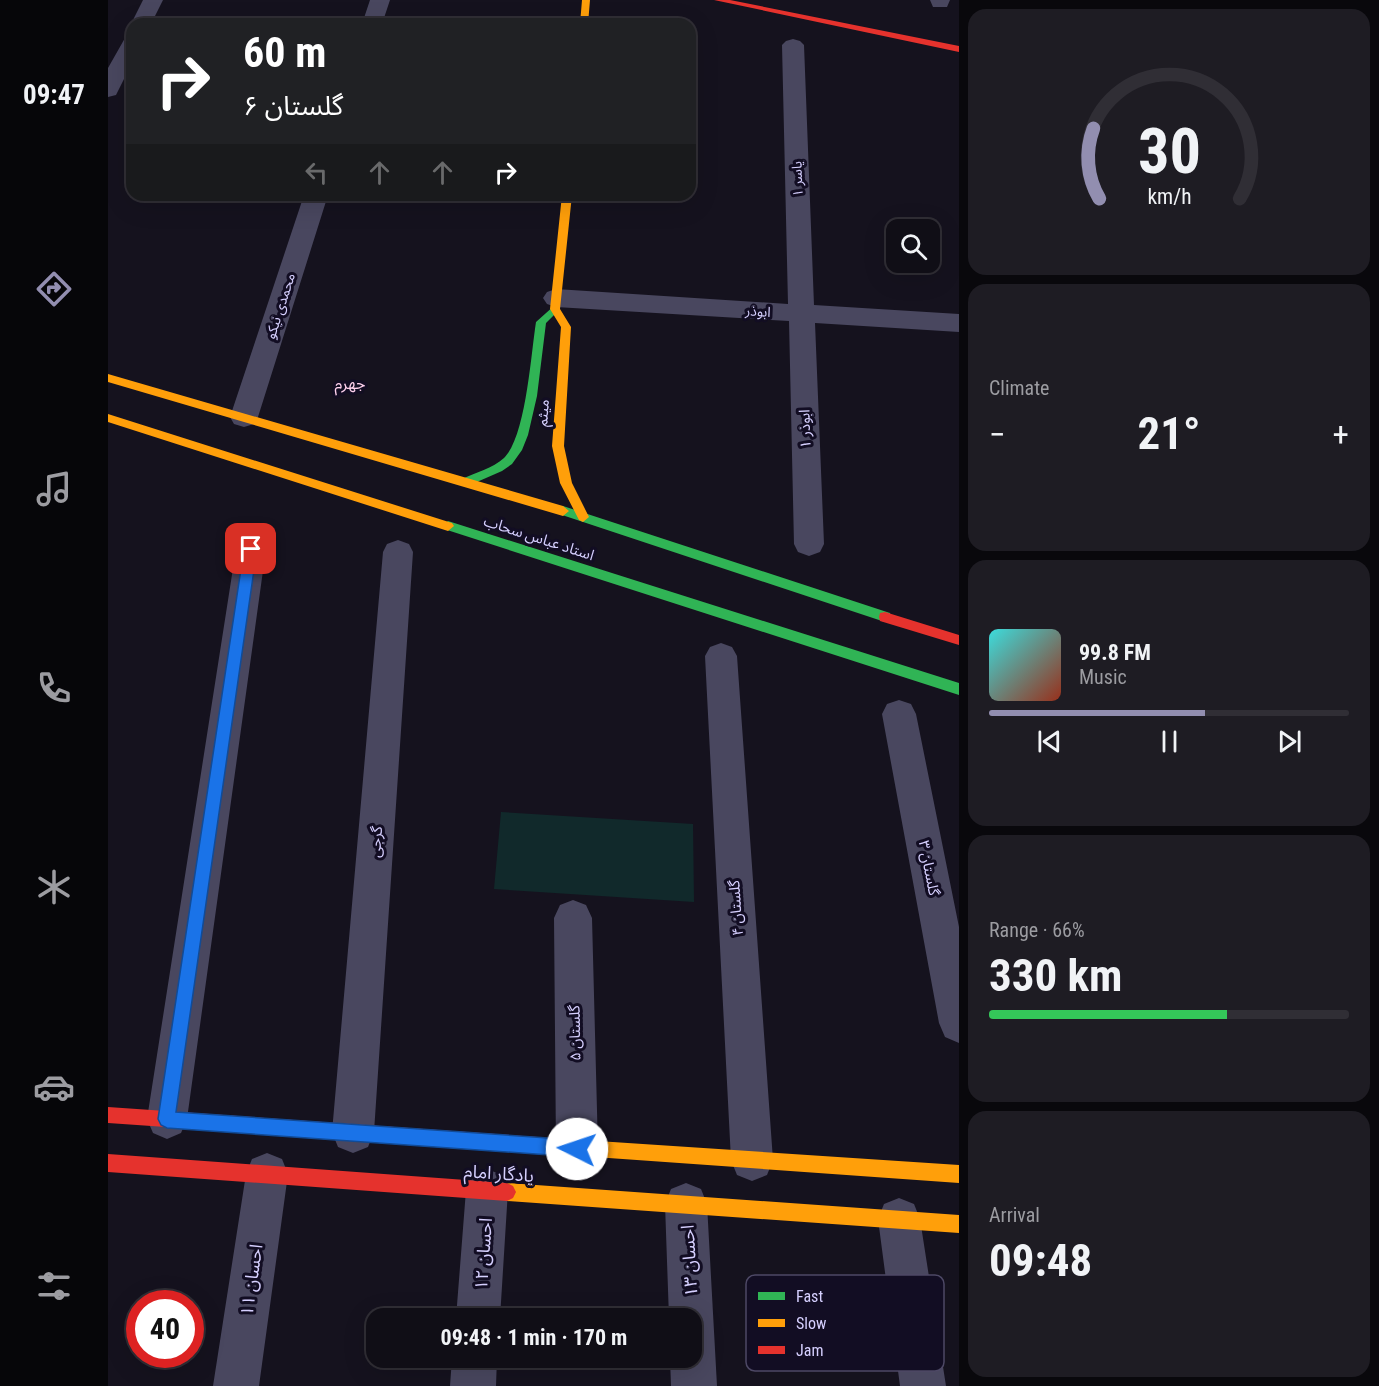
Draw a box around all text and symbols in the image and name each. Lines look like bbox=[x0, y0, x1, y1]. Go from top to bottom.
text: 60 m bbox=[243, 28, 326, 77]
icon: right bbox=[144, 42, 222, 120]
text: 09:47 bbox=[23, 79, 85, 111]
text: گلستان ۶ bbox=[243, 90, 343, 122]
text: 30 bbox=[1137, 115, 1201, 188]
icon: left bbox=[300, 156, 333, 189]
icon: ahead bbox=[363, 156, 396, 189]
icon: ahead bbox=[426, 156, 459, 189]
icon: right bbox=[489, 156, 522, 189]
street label: یاسر ۱ bbox=[788, 161, 807, 197]
text: km/h bbox=[1147, 185, 1191, 210]
map controls bbox=[886, 219, 940, 273]
button: search bbox=[886, 219, 940, 273]
icon: directions bbox=[33, 268, 75, 310]
street label: محمدی نیکو bbox=[262, 271, 299, 341]
street label: ابوذر bbox=[744, 302, 771, 321]
district label: جهرم bbox=[335, 374, 365, 396]
text: Climate bbox=[989, 376, 1049, 400]
street label: میثم bbox=[533, 399, 555, 427]
text: 21° bbox=[1138, 407, 1201, 460]
street label: ابوذر ۱ bbox=[795, 409, 815, 449]
text: − bbox=[989, 415, 1006, 454]
text: + bbox=[1333, 415, 1349, 454]
icon: music bbox=[33, 468, 75, 510]
street label: استاد عباس سحاب bbox=[481, 512, 597, 564]
pin bbox=[225, 523, 276, 574]
icon: arrive bbox=[234, 532, 267, 565]
text: 99.8 FM bbox=[1079, 640, 1151, 665]
text: Music bbox=[1079, 665, 1127, 689]
icon: phone bbox=[33, 667, 75, 709]
icon: previous bbox=[1033, 725, 1066, 758]
icon: pause bbox=[1153, 725, 1186, 758]
icon: next bbox=[1273, 725, 1306, 758]
street label: گرجی bbox=[366, 825, 386, 858]
street label: گلستان ۳ bbox=[915, 839, 943, 898]
icon: climate bbox=[33, 866, 75, 908]
street label: گلستان ۴ bbox=[725, 879, 747, 936]
text: Range · 66% bbox=[989, 918, 1085, 942]
text: 330 km bbox=[989, 949, 1122, 1002]
street label: گلستان ۵ bbox=[566, 1004, 584, 1061]
icon: car bbox=[33, 1066, 75, 1108]
position arrow bbox=[545, 1117, 609, 1181]
street label: یادگار امام bbox=[463, 1160, 535, 1190]
text: Arrival bbox=[989, 1203, 1040, 1227]
street label: احسان ۱۲ bbox=[470, 1217, 497, 1291]
street label: احسان ۱۳ bbox=[677, 1224, 702, 1298]
text: 09:48 bbox=[989, 1234, 1092, 1287]
street label: احسان ۱۱ bbox=[236, 1243, 267, 1317]
icon: filters bbox=[33, 1265, 75, 1307]
legend bbox=[746, 1275, 944, 1371]
text: Fast bbox=[796, 1287, 823, 1306]
speed limit sign: 40 bbox=[126, 1290, 204, 1368]
text: Slow bbox=[796, 1314, 826, 1333]
text: 09:48 · 1 min · 170 m bbox=[441, 1325, 627, 1350]
text: Jam bbox=[796, 1341, 823, 1360]

